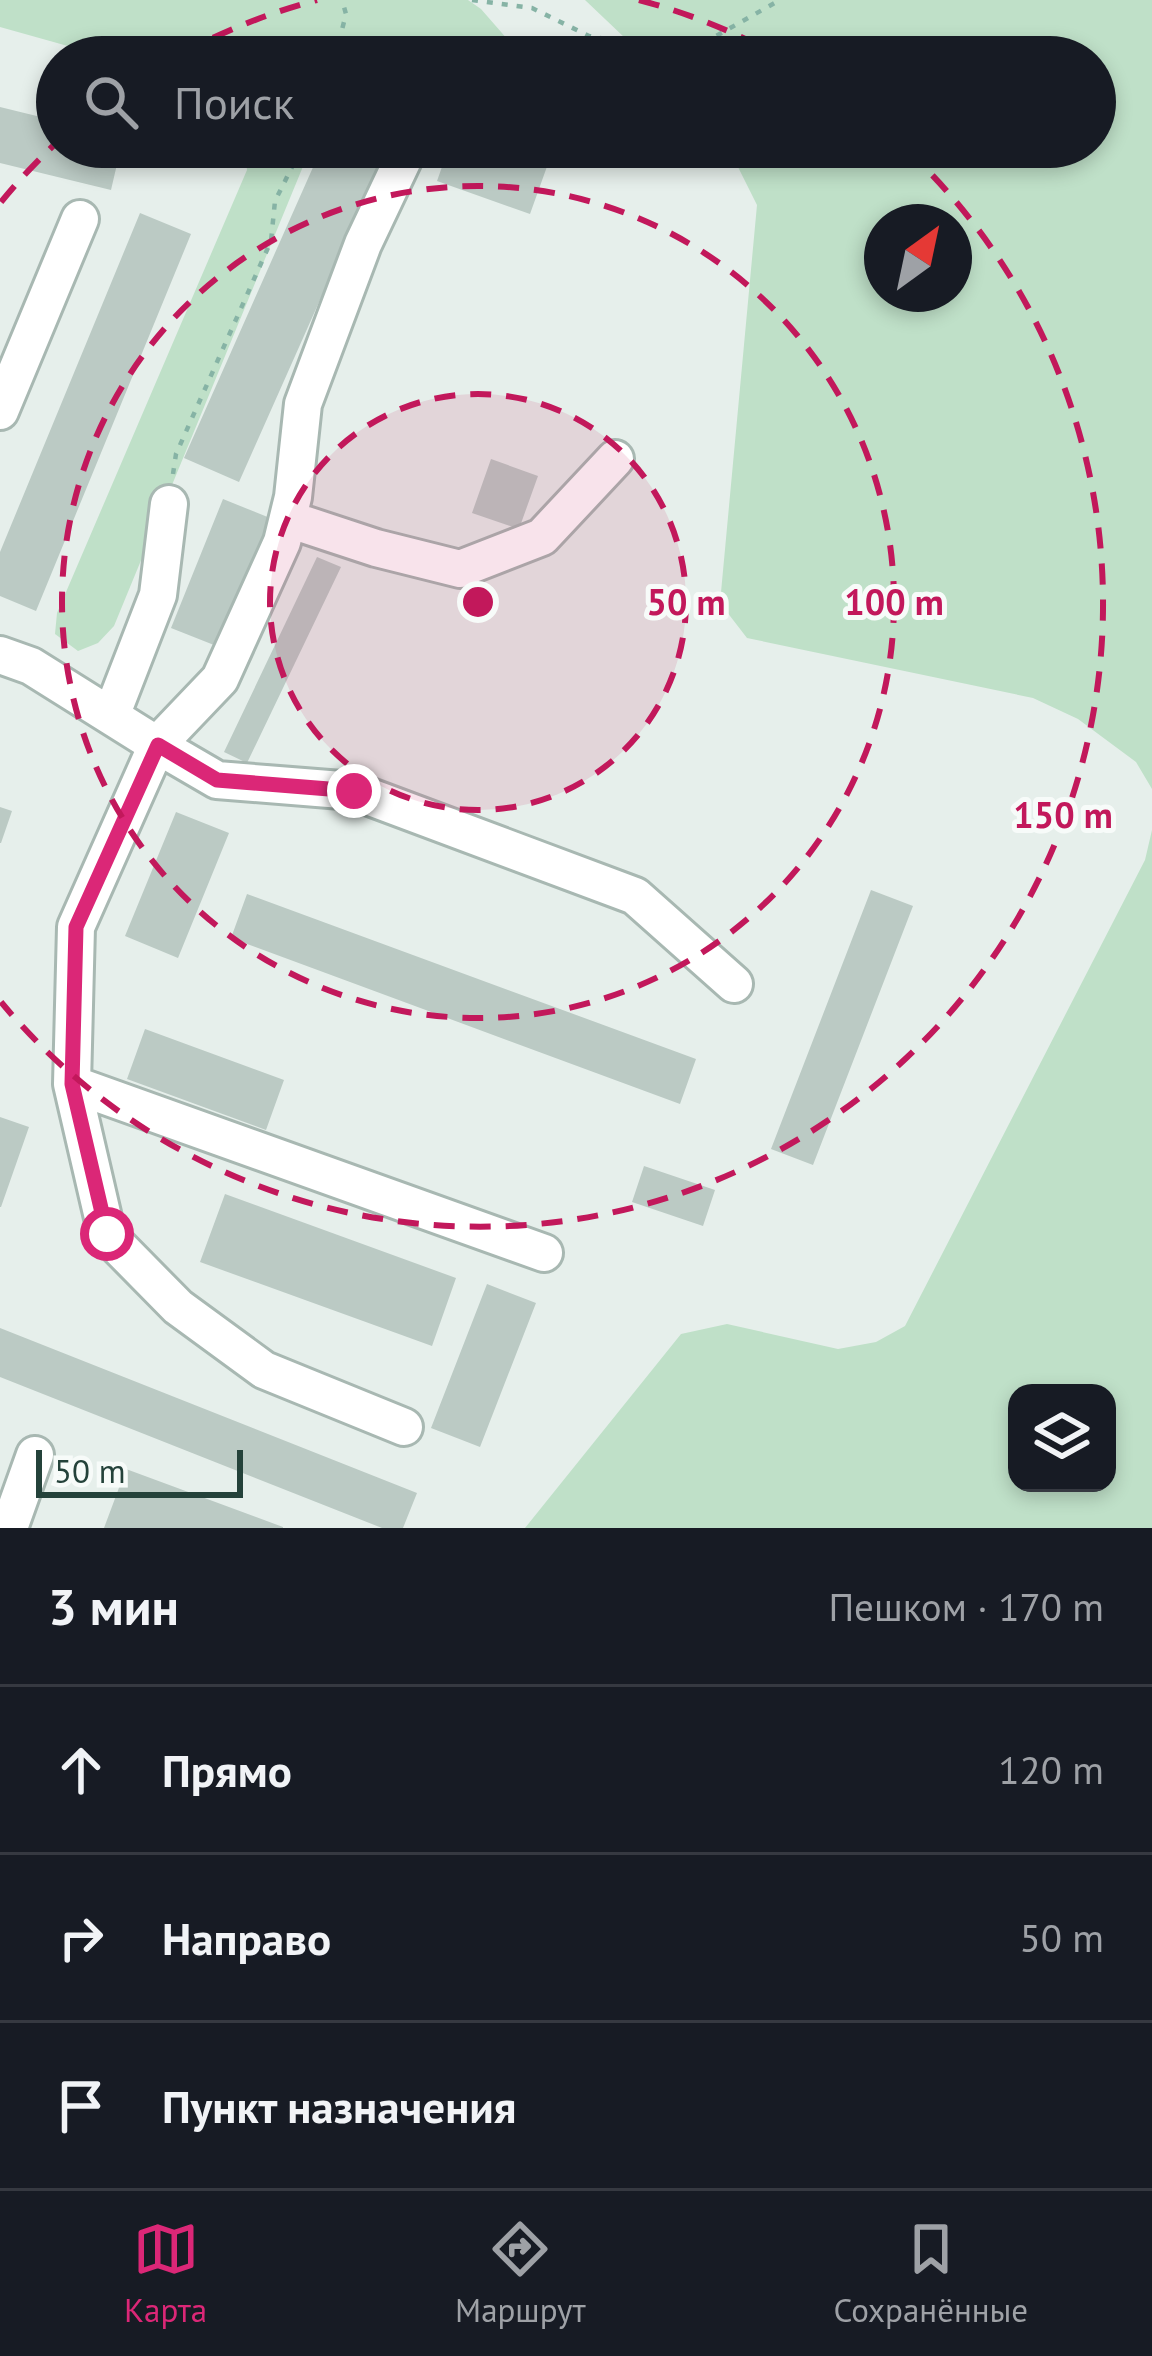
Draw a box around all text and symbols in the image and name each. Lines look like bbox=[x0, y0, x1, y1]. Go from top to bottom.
search box bbox=[36, 36, 1116, 168]
icon: search bbox=[78, 69, 144, 135]
text: Поиск bbox=[174, 73, 294, 131]
north arrow bbox=[864, 204, 972, 312]
text: 50 m bbox=[647, 578, 725, 625]
text: 100 m bbox=[844, 578, 944, 625]
centre of rings bbox=[457, 581, 499, 623]
route end bbox=[327, 764, 381, 818]
text: 150 m bbox=[1013, 791, 1113, 838]
route start bbox=[80, 1207, 134, 1261]
map controls bbox=[1008, 1384, 1116, 1492]
button: layers bbox=[1008, 1384, 1116, 1492]
scale bar bbox=[36, 1444, 243, 1497]
text: 50 m bbox=[54, 1449, 126, 1492]
text: 3 мин bbox=[48, 1573, 179, 1639]
text: Пешком · 170 m bbox=[828, 1581, 1104, 1632]
icon: ahead bbox=[48, 1737, 114, 1803]
text: Прямо bbox=[162, 1741, 292, 1799]
text: 120 m bbox=[998, 1744, 1104, 1795]
icon: right bbox=[48, 1905, 114, 1971]
text: Направо bbox=[162, 1909, 331, 1967]
text: 50 m bbox=[1019, 1912, 1104, 1963]
icon: arrive bbox=[48, 2073, 114, 2139]
text: Пункт назначения bbox=[162, 2077, 516, 2135]
tab: Карта bbox=[124, 2216, 207, 2331]
tab: Маршрут bbox=[455, 2216, 586, 2331]
tab: Сохранённые bbox=[833, 2216, 1028, 2331]

